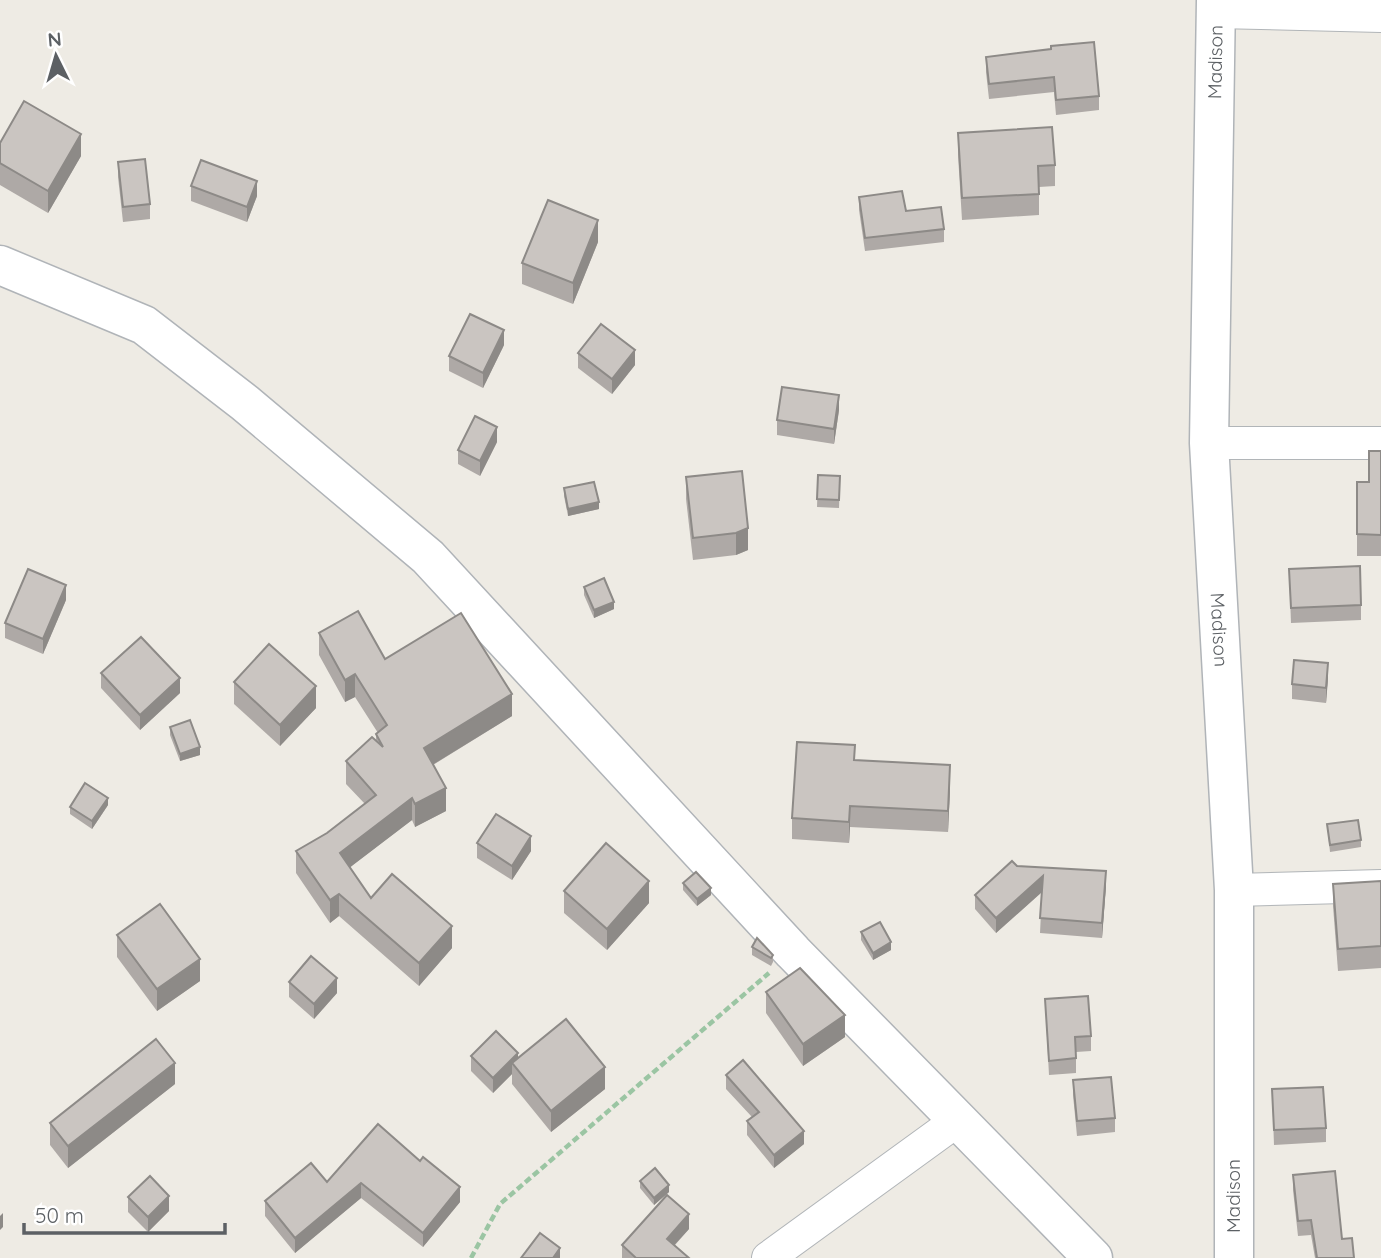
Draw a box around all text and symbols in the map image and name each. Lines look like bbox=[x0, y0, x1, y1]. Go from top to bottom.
north arrow bbox=[21, 21, 91, 91]
street label: Madison bbox=[1202, 25, 1228, 99]
text: N bbox=[47, 27, 63, 52]
street label: Madison bbox=[1205, 592, 1233, 667]
street label: Madison bbox=[1221, 1159, 1245, 1233]
scale bar bbox=[24, 1192, 226, 1236]
text: 50 m bbox=[35, 1202, 84, 1228]

